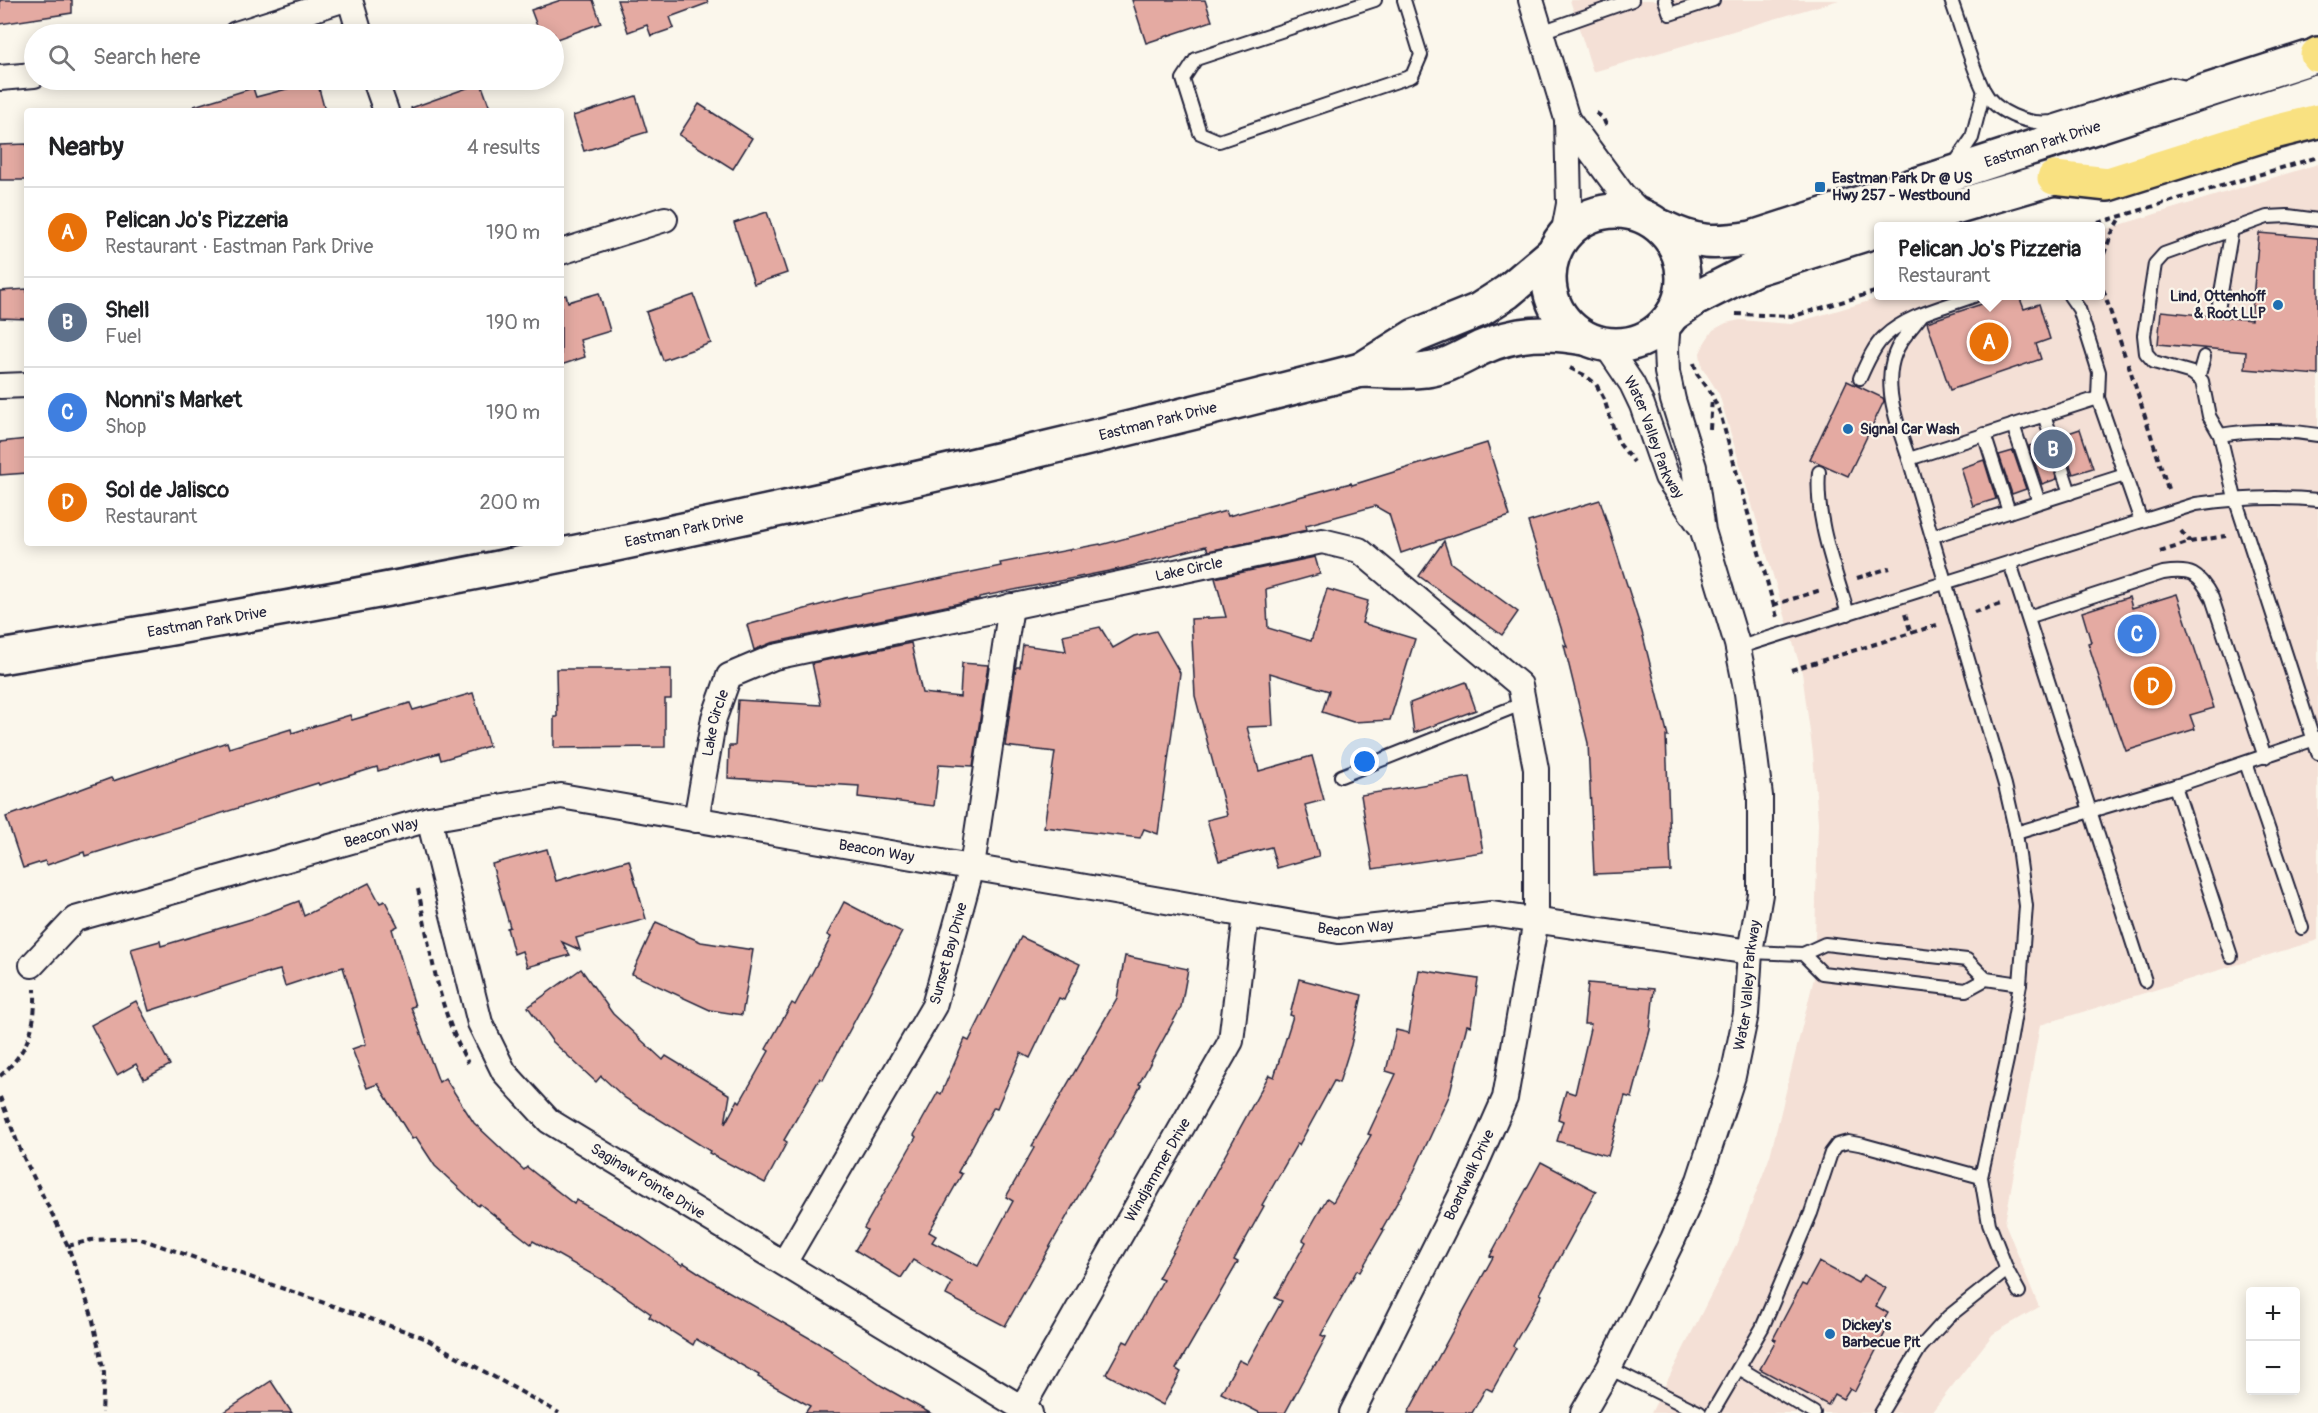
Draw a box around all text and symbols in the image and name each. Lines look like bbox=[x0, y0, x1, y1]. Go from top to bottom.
search box bbox=[24, 24, 564, 90]
icon: search bbox=[45, 41, 78, 74]
text: Search here bbox=[93, 43, 200, 71]
street label: Eastman Park Drive bbox=[1982, 117, 2104, 172]
text: Nearby bbox=[48, 131, 124, 163]
text: 4 results bbox=[467, 135, 540, 160]
place label: Eastman Park Dr @ US Hwy 257 - Westbound bbox=[1832, 169, 1973, 205]
marker: Eastman Park Dr @ US Hwy 257 - Westbound bbox=[1813, 180, 1827, 194]
text: Pelican Jo's Pizzeria bbox=[105, 206, 288, 234]
text: A bbox=[61, 220, 74, 245]
text: 190 m bbox=[486, 220, 540, 245]
popup bbox=[1874, 222, 2105, 300]
text: Restaurant · Eastman Park Drive bbox=[105, 234, 373, 259]
text: Pelican Jo's Pizzeria bbox=[1898, 235, 2081, 263]
text: Restaurant bbox=[1898, 263, 1990, 288]
place label: Lind, Ottenhoff & Root LLP bbox=[2170, 287, 2266, 323]
text: Shell bbox=[105, 296, 149, 324]
marker: Lind, Ottenhoff & Root LLP bbox=[2271, 298, 2285, 312]
text: B bbox=[62, 310, 73, 335]
text: 190 m bbox=[486, 310, 540, 335]
pin: A bbox=[1970, 320, 2008, 364]
text: Fuel bbox=[105, 324, 142, 349]
street label: Water Valley Parkway bbox=[1619, 372, 1688, 503]
text: Nonni's Market bbox=[105, 386, 242, 414]
street label: Eastman Park Drive bbox=[1097, 398, 1220, 445]
text: C bbox=[61, 400, 74, 425]
text: 190 m bbox=[486, 400, 540, 425]
text: Shop bbox=[105, 414, 146, 439]
place label: Signal Car Wash bbox=[1860, 420, 1960, 439]
marker: Signal Car Wash bbox=[1841, 422, 1855, 436]
pin: B bbox=[2034, 426, 2072, 472]
text: Sol de Jalisco bbox=[105, 476, 229, 504]
text: D bbox=[61, 490, 74, 515]
text: 200 m bbox=[479, 490, 540, 515]
text: Restaurant bbox=[105, 504, 197, 529]
street label: Eastman Park Drive bbox=[623, 508, 746, 552]
street label: Lake Circle bbox=[1154, 553, 1225, 586]
street label: Eastman Park Drive bbox=[146, 603, 269, 642]
pin: C bbox=[2118, 612, 2156, 656]
pin: D bbox=[2134, 664, 2172, 708]
street label: Lake Circle bbox=[698, 687, 734, 758]
your location bbox=[1350, 747, 1379, 776]
street label: Beacon Way bbox=[342, 813, 421, 853]
street label: Beacon Way bbox=[837, 835, 916, 867]
street label: Sunset Bay Drive bbox=[926, 900, 972, 1007]
street label: Beacon Way bbox=[1316, 916, 1395, 941]
street label: Water Valley Parkway bbox=[1730, 918, 1765, 1052]
street label: Windjammer Drive bbox=[1121, 1114, 1195, 1225]
street label: Boardwalk Drive bbox=[1440, 1126, 1499, 1224]
street label: Saginaw Pointe Drive bbox=[587, 1139, 709, 1224]
map controls bbox=[2246, 1287, 2300, 1395]
button: + bbox=[2246, 1287, 2300, 1341]
place label: Dickey's Barbecue Pit bbox=[1842, 1316, 1921, 1352]
marker: Dickey's Barbecue Pit bbox=[1823, 1327, 1837, 1341]
button: − bbox=[2246, 1341, 2300, 1395]

